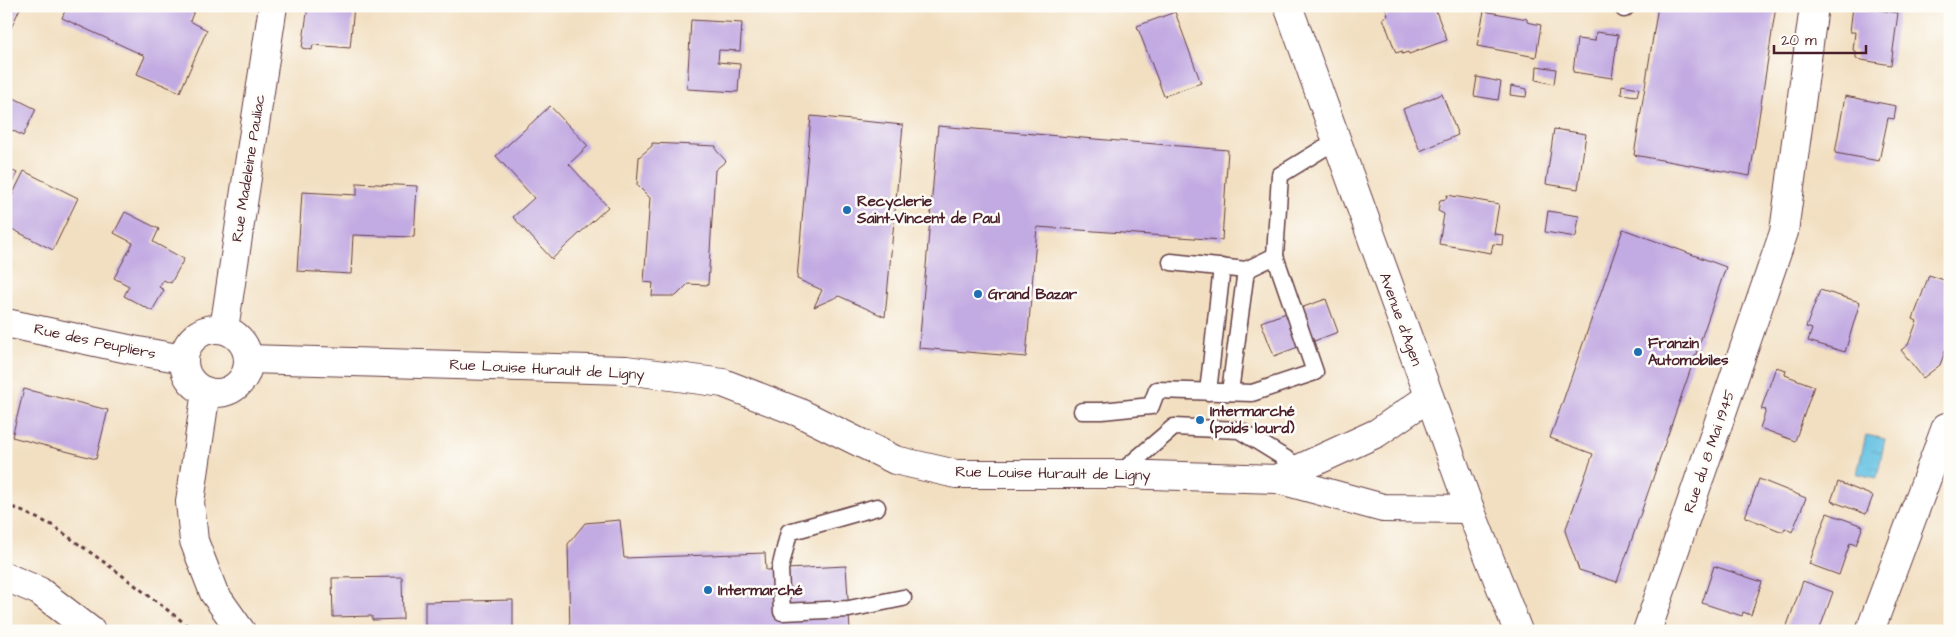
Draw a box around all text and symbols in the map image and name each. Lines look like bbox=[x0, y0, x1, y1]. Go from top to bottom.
scale bar bbox=[1774, 22, 1866, 54]
text: 20 m bbox=[1781, 30, 1817, 51]
street label: Rue Madeleine Pauliac bbox=[226, 92, 271, 243]
place label: Recyclerie Saint-Vincent de Paul bbox=[856, 191, 1001, 229]
marker: Recyclerie Saint-Vincent de Paul bbox=[841, 204, 853, 216]
street label: Avenue d'Agen bbox=[1373, 270, 1427, 370]
place label: Grand Bazar bbox=[988, 284, 1078, 305]
marker: Grand Bazar bbox=[972, 288, 984, 300]
street label: Rue des Peupliers bbox=[32, 318, 158, 365]
place label: Franzin Automobiles bbox=[1648, 333, 1729, 371]
marker: Franzin Automobiles bbox=[1632, 346, 1644, 358]
street label: Rue Louise Hurault de Ligny bbox=[449, 354, 645, 386]
street label: Rue du 8 Mai 1945 bbox=[1679, 386, 1741, 516]
place label: Intermarché (poids lourd) bbox=[1209, 401, 1295, 439]
marker: Intermarché (poids lourd) bbox=[1194, 414, 1206, 426]
street label: Rue Louise Hurault de Ligny bbox=[955, 461, 1151, 487]
place label: Intermarché bbox=[718, 580, 803, 601]
marker: Intermarché bbox=[702, 584, 714, 596]

